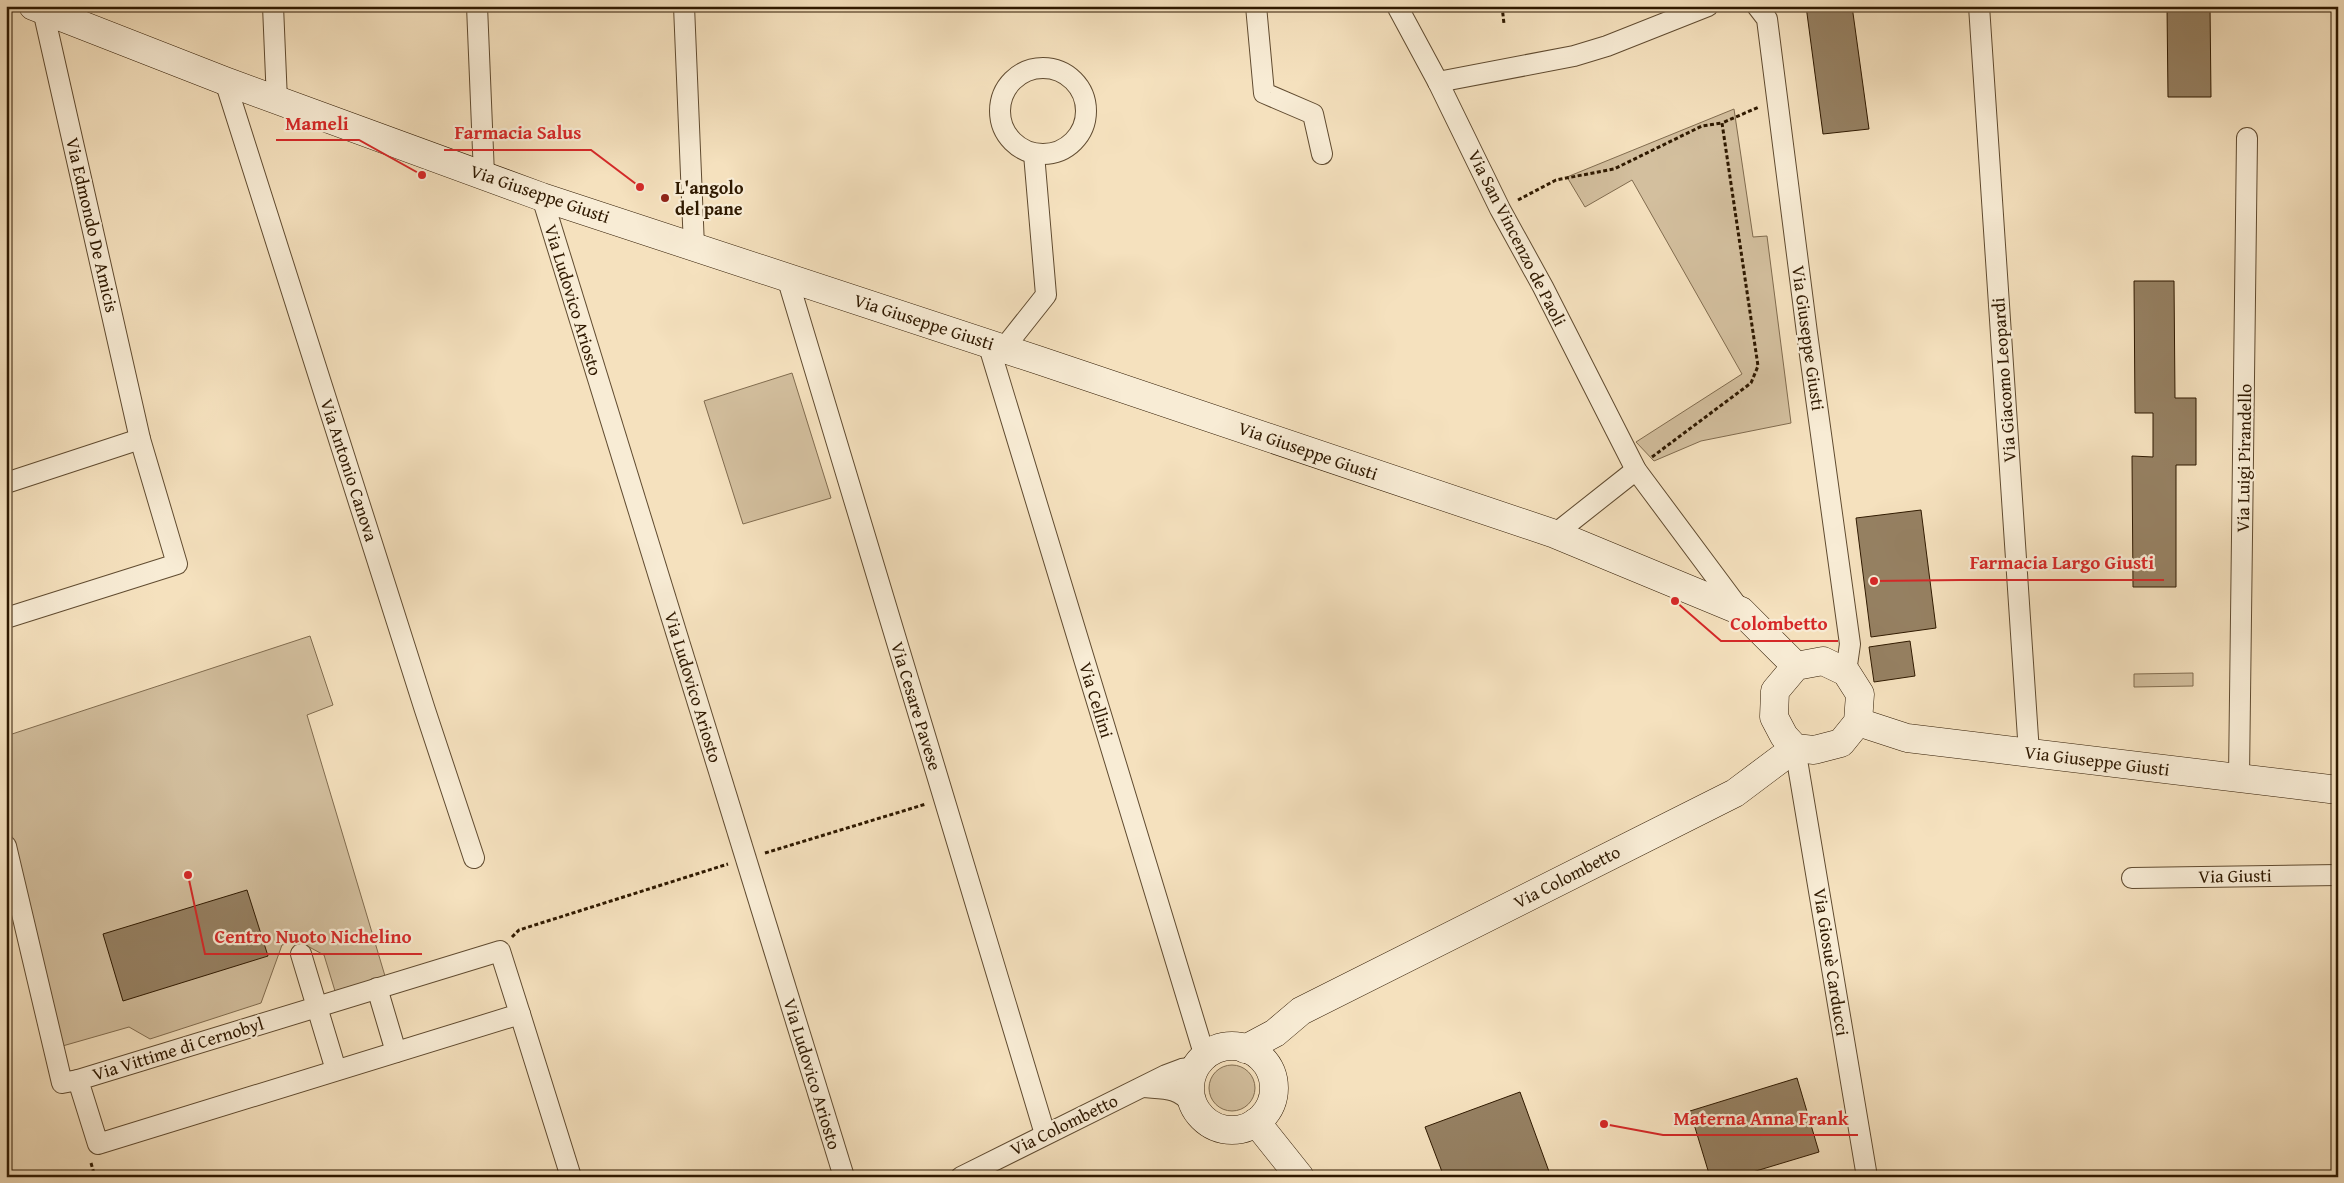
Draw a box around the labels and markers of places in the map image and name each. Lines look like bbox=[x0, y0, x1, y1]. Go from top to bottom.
callout: Mameli bbox=[276, 106, 359, 140]
callout: Farmacia Salus bbox=[444, 116, 591, 150]
place label: L'angolo del pane bbox=[675, 174, 744, 222]
marker: L'angolo del pane bbox=[659, 192, 671, 204]
callout: Farmacia Largo Giusti bbox=[1960, 546, 2164, 580]
callout: Colombetto bbox=[1721, 607, 1838, 641]
callout: Centro Nuoto Nichelino bbox=[205, 920, 422, 954]
callout: Materna Anna Frank bbox=[1663, 1101, 1858, 1135]

